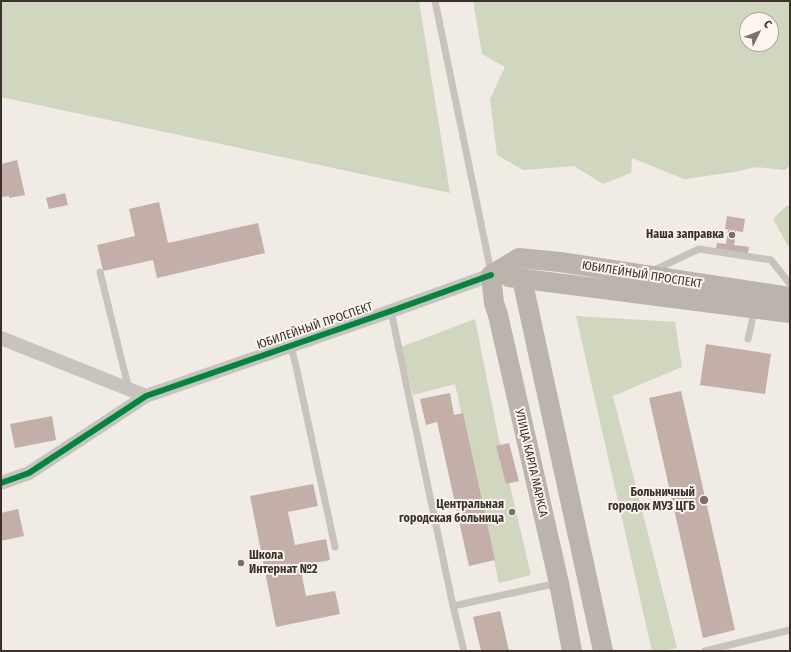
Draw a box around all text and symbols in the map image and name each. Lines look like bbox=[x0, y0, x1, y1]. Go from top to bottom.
north arrow bbox=[739, 12, 779, 52]
text: С bbox=[761, 18, 774, 31]
place label: Наша заправка bbox=[646, 228, 724, 242]
marker: Наша заправка bbox=[727, 230, 737, 240]
street label: ЮБИЛЕЙНЫЙ ПРОСПЕКТ bbox=[581, 258, 703, 292]
street label: ЮБИЛЕЙНЫЙ ПРОСПЕКТ bbox=[255, 299, 375, 353]
street label: УЛИЦА КАРЛА МАРКСА bbox=[512, 408, 550, 518]
place label: Больничный городок МУЗ ЦГБ bbox=[608, 486, 695, 514]
marker: Больничный городок МУЗ ЦГБ bbox=[698, 494, 710, 506]
place label: Центральная городская больница bbox=[399, 498, 504, 526]
marker: Центральная городская больница bbox=[507, 507, 517, 517]
place label: Школа Интернат №2 bbox=[249, 549, 318, 577]
marker: Школа Интернат №2 bbox=[236, 558, 246, 568]

